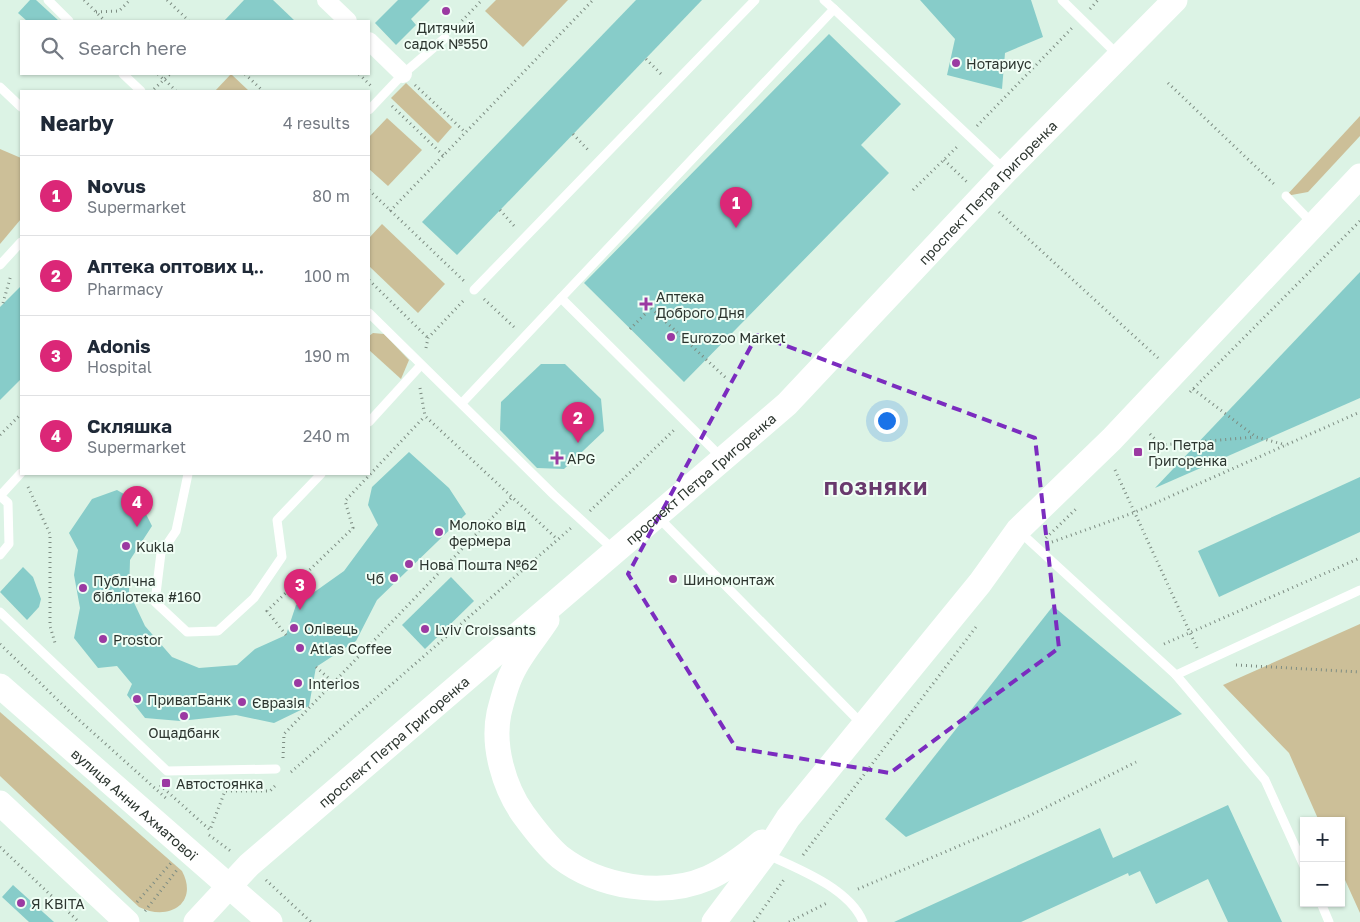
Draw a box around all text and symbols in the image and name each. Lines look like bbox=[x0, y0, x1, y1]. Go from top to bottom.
marker: Дитячий садок №550 bbox=[440, 5, 452, 17]
place label: Дитячий садок №550 bbox=[404, 19, 488, 52]
search box bbox=[20, 20, 370, 75]
icon: search bbox=[38, 34, 66, 62]
text: Search here bbox=[78, 36, 187, 59]
place label: Нотариус bbox=[966, 55, 1032, 72]
marker: Нотариус bbox=[950, 57, 962, 69]
text: Nearby bbox=[40, 110, 114, 136]
text: 4 results bbox=[283, 113, 350, 133]
street label: проспект Петра Григоренка bbox=[915, 116, 1060, 268]
text: Novus bbox=[87, 174, 146, 197]
text: 1 bbox=[52, 186, 60, 206]
text: 80 m bbox=[312, 186, 350, 206]
pin: 1 bbox=[720, 187, 752, 228]
text: Supermarket bbox=[87, 197, 186, 217]
text: Аптека оптових ц‥ bbox=[87, 254, 264, 277]
text: 2 bbox=[51, 266, 61, 286]
text: 100 m bbox=[304, 266, 350, 286]
text: Pharmacy bbox=[87, 279, 163, 299]
place label: Аптека Доброго Дня bbox=[656, 288, 745, 321]
marker: Аптека Доброго Дня bbox=[640, 298, 652, 310]
place label: Eurozoo Market bbox=[681, 329, 786, 346]
marker: Eurozoo Market bbox=[665, 331, 677, 343]
text: Adonis bbox=[87, 334, 151, 357]
text: 3 bbox=[51, 346, 61, 366]
text: 190 m bbox=[304, 346, 350, 366]
text: Hospital bbox=[87, 357, 152, 377]
pin: 2 bbox=[562, 402, 594, 443]
your location bbox=[874, 408, 900, 434]
street label: проспект Петра Григоренка bbox=[621, 409, 779, 548]
text: Скляшка bbox=[87, 414, 172, 437]
text: 4 bbox=[51, 426, 61, 446]
text: 240 m bbox=[303, 426, 350, 446]
place label: пр. Петра Григоренка bbox=[1148, 436, 1227, 469]
text: Supermarket bbox=[87, 437, 186, 457]
marker: пр. Петра Григоренка bbox=[1132, 446, 1144, 458]
place label: APG bbox=[567, 450, 596, 467]
marker: APG bbox=[551, 452, 563, 464]
district label: ПОЗНЯКИ bbox=[824, 476, 928, 499]
pin: 4 bbox=[121, 486, 153, 527]
place label: Молоко від фермера bbox=[449, 516, 526, 549]
marker: Молоко від фермера bbox=[433, 526, 445, 538]
place label: Kukla bbox=[136, 538, 174, 555]
marker: Kukla bbox=[120, 540, 132, 552]
place label: Нова Пошта №62 bbox=[419, 556, 538, 573]
marker: Нова Пошта №62 bbox=[403, 558, 415, 570]
pin: 3 bbox=[284, 569, 316, 610]
place label: Чб bbox=[366, 570, 384, 587]
place label: Шиномонтаж bbox=[683, 571, 775, 588]
place label: Публічна бібліотека #160 bbox=[93, 572, 201, 605]
marker: Чб bbox=[388, 572, 400, 584]
marker: Шиномонтаж bbox=[667, 573, 679, 585]
marker: Публічна бібліотека #160 bbox=[77, 582, 89, 594]
place label: Олівець bbox=[304, 620, 358, 637]
place label: Lviv Croissants bbox=[435, 621, 536, 638]
marker: Олівець bbox=[288, 622, 300, 634]
marker: Lviv Croissants bbox=[419, 623, 431, 635]
place label: Prostor bbox=[113, 631, 163, 648]
marker: Prostor bbox=[97, 633, 109, 645]
place label: Atlas Coffee bbox=[310, 640, 392, 657]
marker: Atlas Coffee bbox=[294, 642, 306, 654]
street label: проспект Петра Григоренка bbox=[315, 672, 472, 810]
place label: Interios bbox=[308, 675, 360, 692]
marker: Interios bbox=[292, 677, 304, 689]
place label: ПриватБанк bbox=[147, 691, 231, 708]
marker: ПриватБанк bbox=[131, 693, 143, 705]
place label: Євразія bbox=[252, 694, 305, 711]
marker: Євразія bbox=[236, 696, 248, 708]
marker: Ощадбанк bbox=[178, 710, 190, 722]
place label: Ощадбанк bbox=[148, 724, 220, 741]
street label: вулиця Анни Ахматової bbox=[68, 744, 202, 864]
place label: Автостоянка bbox=[176, 775, 263, 792]
marker: Автостоянка bbox=[160, 777, 172, 789]
map controls bbox=[1300, 817, 1345, 907]
button: + bbox=[1300, 817, 1345, 862]
button: − bbox=[1300, 862, 1345, 907]
place label: Я КВІТА bbox=[31, 895, 85, 912]
marker: Я КВІТА bbox=[15, 897, 27, 909]

